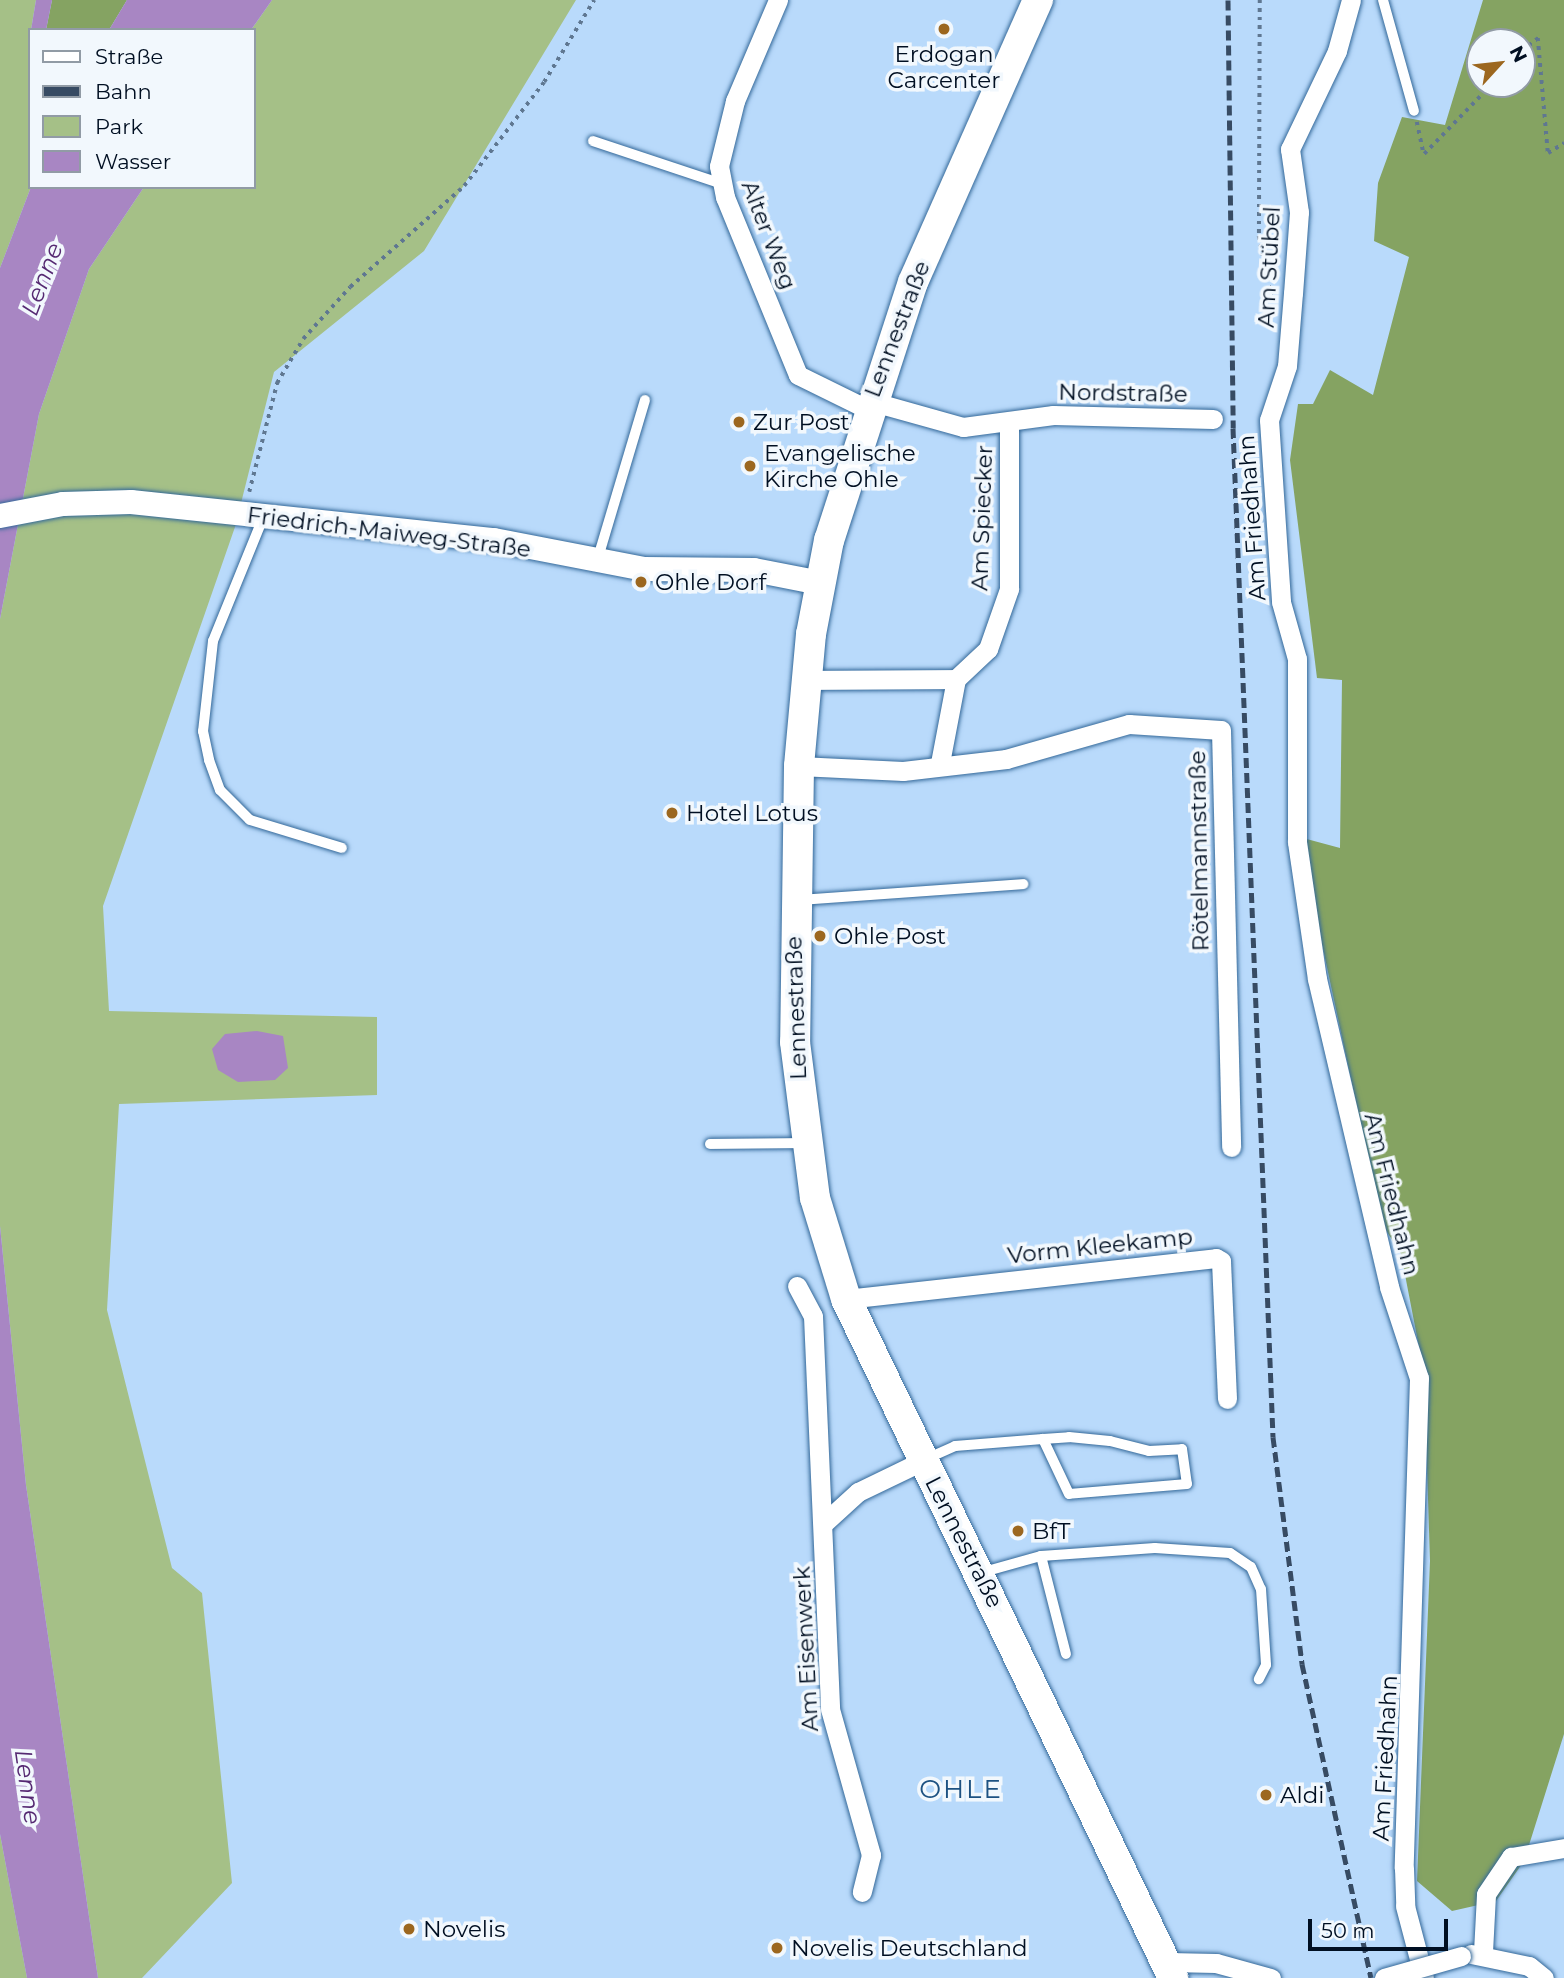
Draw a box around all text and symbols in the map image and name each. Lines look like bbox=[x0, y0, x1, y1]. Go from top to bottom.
marker: Erdogan Carcenter bbox=[936, 21, 952, 37]
legend bbox=[28, 28, 256, 189]
north arrow bbox=[1466, 28, 1536, 98]
place label: Erdogan Carcenter bbox=[888, 40, 1000, 94]
text: N bbox=[1505, 42, 1532, 66]
text: Straße bbox=[95, 44, 163, 69]
text: Bahn bbox=[95, 79, 152, 104]
text: Park bbox=[95, 114, 143, 139]
text: Wasser bbox=[95, 149, 171, 174]
street label: Alter Weg bbox=[736, 177, 802, 293]
street label: Am Stübel bbox=[1252, 206, 1286, 328]
water label: Lenne bbox=[15, 239, 69, 319]
street label: Lennestraße bbox=[858, 257, 936, 401]
street label: Nordstraße bbox=[1058, 378, 1188, 408]
place label: Zur Post bbox=[753, 408, 850, 436]
marker: Zur Post bbox=[731, 414, 747, 430]
street label: Am Friedhahn bbox=[1232, 434, 1272, 602]
place label: Evangelische Kirche Ohle bbox=[764, 439, 916, 493]
street label: Am Spiecker bbox=[966, 445, 998, 591]
marker: Evangelische Kirche Ohle bbox=[742, 458, 758, 474]
street label: Friedrich-Maiweg-Straße bbox=[246, 501, 532, 563]
place label: Ohle Dorf bbox=[655, 568, 766, 596]
marker: Ohle Dorf bbox=[633, 574, 649, 590]
street label: Rötelmannstraße bbox=[1183, 750, 1215, 952]
place label: Hotel Lotus bbox=[686, 799, 818, 827]
marker: Hotel Lotus bbox=[664, 805, 680, 821]
place label: Ohle Post bbox=[834, 922, 946, 950]
marker: Ohle Post bbox=[812, 928, 828, 944]
street label: Lennestraße bbox=[780, 936, 812, 1080]
street label: Am Friedhahn bbox=[1359, 1110, 1425, 1278]
street label: Vorm Kleekamp bbox=[1006, 1223, 1194, 1269]
street label: Lennestraße bbox=[919, 1472, 1009, 1612]
place label: BfT bbox=[1032, 1517, 1070, 1545]
marker: BfT bbox=[1010, 1523, 1026, 1539]
street label: Am Eisenwerk bbox=[788, 1566, 824, 1732]
street label: Am Friedhahn bbox=[1367, 1674, 1403, 1842]
water label: Lenne bbox=[8, 1748, 48, 1826]
district label: OHLE bbox=[920, 1774, 1002, 1806]
place label: Aldi bbox=[1280, 1781, 1324, 1809]
marker: Aldi bbox=[1258, 1787, 1274, 1803]
scale bar bbox=[1312, 1904, 1452, 1948]
place label: Novelis bbox=[423, 1915, 505, 1943]
text: 50 m bbox=[1321, 1918, 1375, 1943]
marker: Novelis bbox=[401, 1921, 417, 1937]
place label: Novelis Deutschland bbox=[791, 1934, 1028, 1962]
marker: Novelis Deutschland bbox=[769, 1940, 785, 1956]

